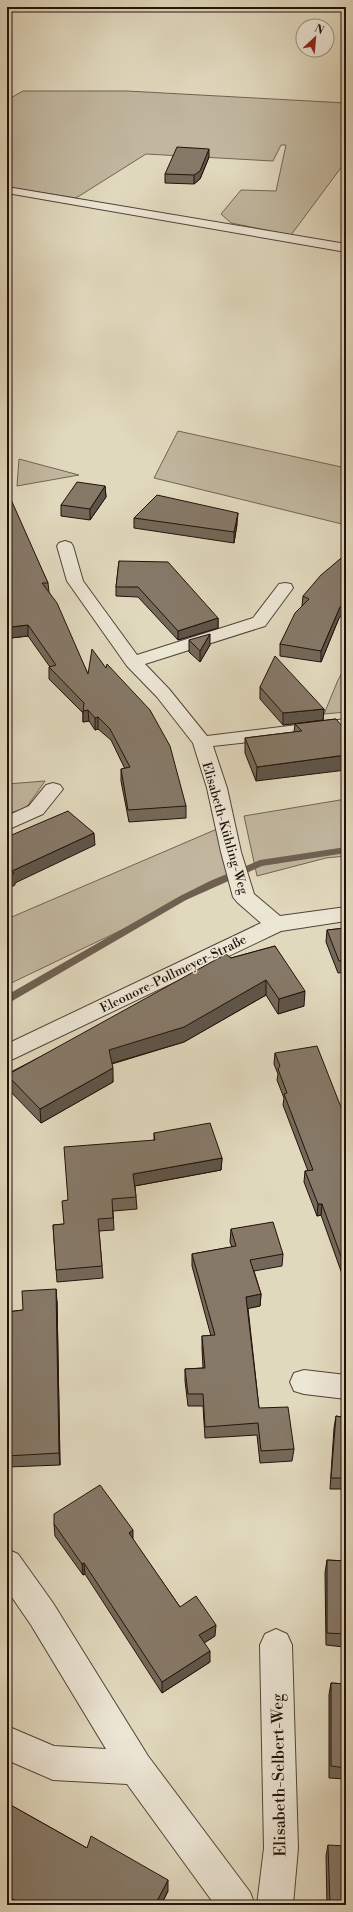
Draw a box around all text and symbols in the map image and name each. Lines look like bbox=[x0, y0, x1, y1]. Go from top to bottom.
north arrow bbox=[295, 18, 335, 58]
text: N bbox=[312, 22, 326, 38]
street label: Elisabeth-Kühling-Weg bbox=[198, 760, 252, 897]
street label: Eleonore-Pollmeyer-Straße bbox=[98, 931, 250, 1016]
street label: Elisabeth-Selbert-Weg bbox=[268, 1693, 290, 1857]

